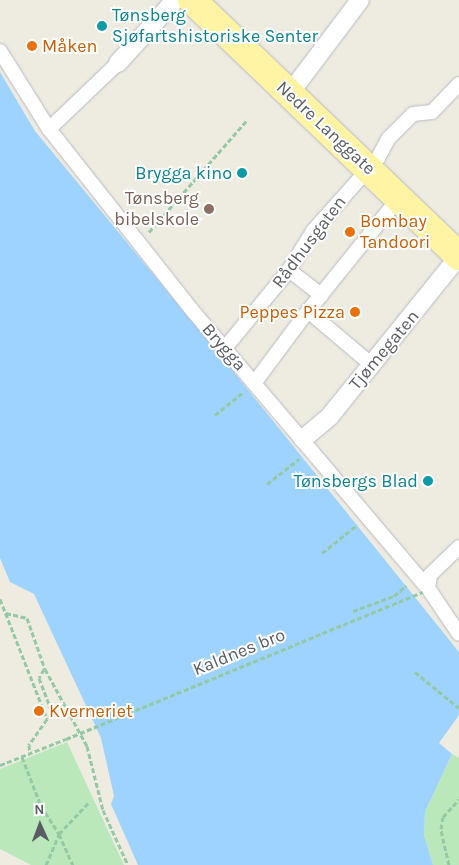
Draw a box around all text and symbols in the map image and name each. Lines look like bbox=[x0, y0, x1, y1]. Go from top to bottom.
place label: Tønsberg Sjøfartshistoriske Senter bbox=[112, 5, 318, 48]
marker: Tønsberg Sjøfartshistoriske Senter bbox=[96, 20, 108, 32]
place label: Måken bbox=[42, 35, 97, 57]
marker: Måken bbox=[26, 40, 38, 52]
street label: Nedre Langgate bbox=[272, 77, 380, 179]
place label: Brygga kino bbox=[135, 162, 232, 184]
marker: Brygga kino bbox=[236, 167, 248, 179]
place label: Tønsberg bibelskole bbox=[114, 188, 199, 230]
street label: Rådhusgaten bbox=[267, 192, 351, 292]
marker: Tønsberg bibelskole bbox=[203, 203, 215, 215]
place label: Bombay Tandoori bbox=[360, 211, 430, 253]
marker: Bombay Tandoori bbox=[344, 226, 356, 238]
place label: Peppes Pizza bbox=[239, 301, 345, 323]
street label: Tjømegaten bbox=[344, 306, 424, 394]
marker: Peppes Pizza bbox=[349, 306, 361, 318]
street label: Brygga bbox=[197, 319, 251, 375]
place label: Tønsbergs Blad bbox=[293, 470, 418, 492]
marker: Tønsbergs Blad bbox=[422, 475, 434, 487]
street label: Kaldnes bro bbox=[190, 624, 288, 680]
place label: Kverneriet bbox=[49, 700, 133, 722]
marker: Kverneriet bbox=[33, 705, 45, 717]
north arrow bbox=[15, 800, 65, 850]
text: N bbox=[34, 801, 45, 818]

